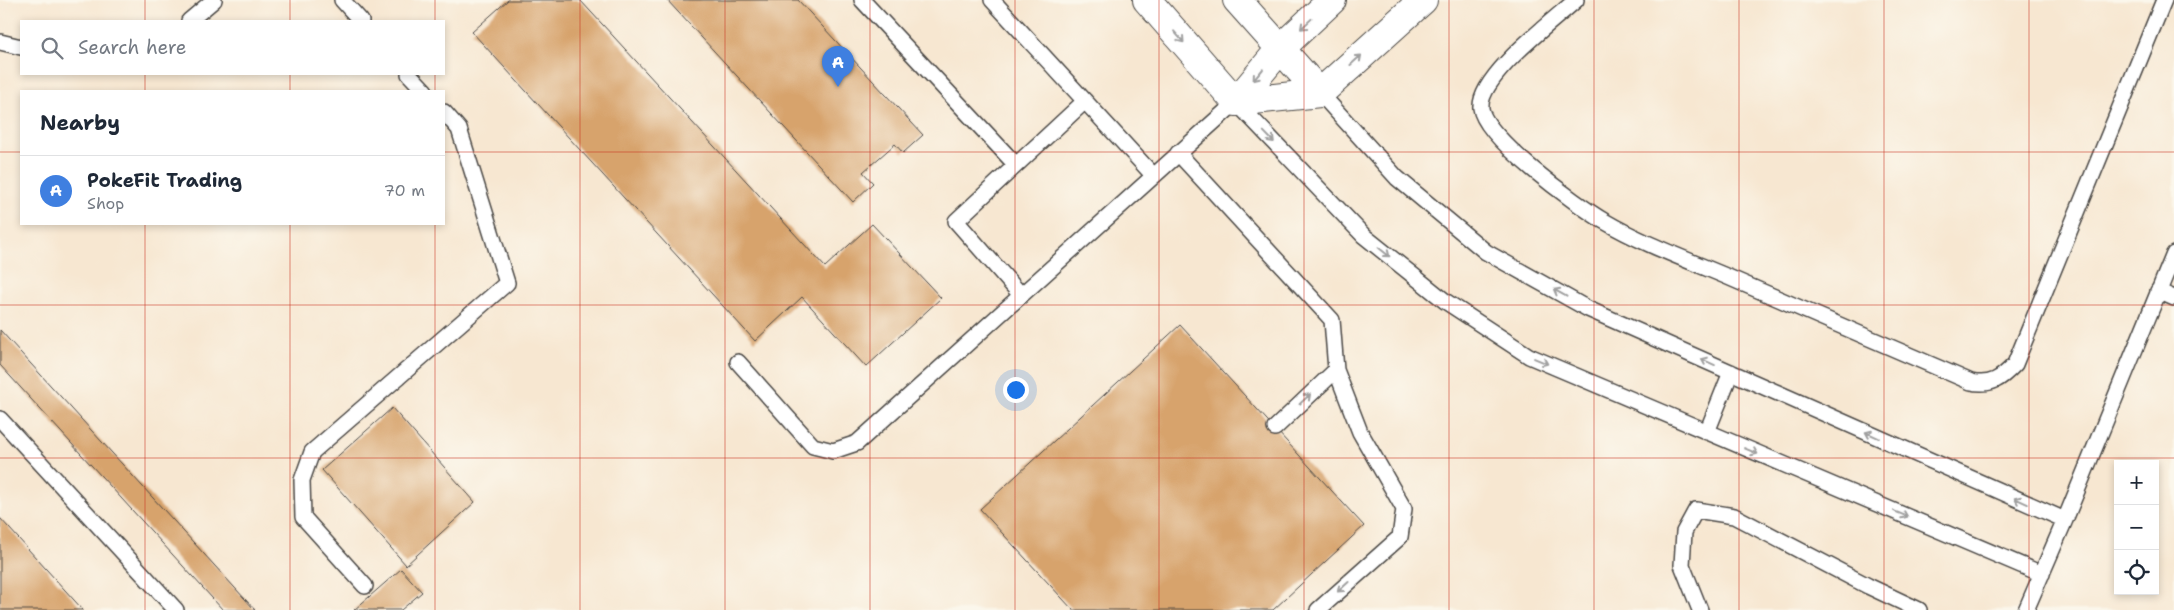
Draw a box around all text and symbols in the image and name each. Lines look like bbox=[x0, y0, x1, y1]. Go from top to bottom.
one-way arrow bbox=[1300, 18, 1313, 30]
search box bbox=[20, 20, 445, 75]
one-way arrow bbox=[1173, 30, 1184, 43]
icon: search bbox=[38, 34, 66, 62]
text: Search here bbox=[78, 35, 187, 60]
pin: A bbox=[822, 46, 854, 87]
one-way arrow bbox=[1350, 54, 1363, 66]
one-way arrow bbox=[1253, 68, 1264, 81]
text: Nearby bbox=[40, 109, 120, 137]
one-way arrow bbox=[1263, 131, 1275, 143]
text: PokeFit Trading bbox=[87, 168, 242, 193]
text: A bbox=[50, 180, 62, 201]
text: 70 m bbox=[384, 180, 425, 201]
text: Shop bbox=[87, 193, 124, 214]
one-way arrow bbox=[1377, 247, 1390, 258]
one-way arrow bbox=[1554, 288, 1568, 298]
one-way arrow bbox=[1701, 356, 1716, 366]
one-way arrow bbox=[1533, 357, 1548, 367]
your location bbox=[1003, 377, 1029, 403]
one-way arrow bbox=[1299, 393, 1312, 405]
one-way arrow bbox=[1865, 429, 1880, 439]
one-way arrow bbox=[1743, 446, 1758, 456]
map controls bbox=[2114, 460, 2159, 595]
button: + bbox=[2114, 460, 2159, 505]
one-way arrow bbox=[2014, 495, 2029, 505]
button: − bbox=[2114, 505, 2159, 550]
one-way arrow bbox=[1893, 510, 1908, 520]
button: locate bbox=[2114, 550, 2159, 595]
one-way arrow bbox=[1337, 582, 1350, 593]

